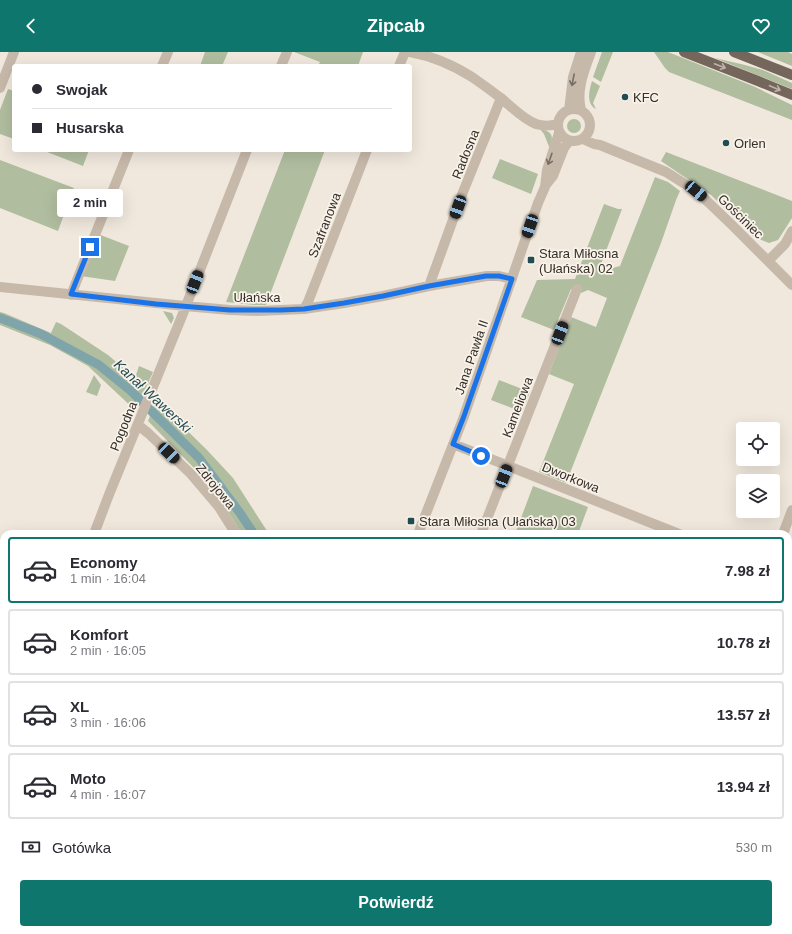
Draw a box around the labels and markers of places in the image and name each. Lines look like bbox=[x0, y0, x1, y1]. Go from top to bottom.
place label: KFC bbox=[633, 90, 659, 105]
marker: KFC bbox=[620, 92, 630, 102]
place label: Orlen bbox=[734, 136, 766, 151]
marker: Orlen bbox=[721, 138, 731, 148]
place label: Stara Miłosna (Ułańska) 02 bbox=[539, 246, 619, 276]
marker: Stara Miłosna (Ułańska) 02 bbox=[526, 255, 536, 265]
place label: Stara Miłosna (Ułańska) 03 bbox=[419, 514, 576, 529]
marker: Stara Miłosna (Ułańska) 03 bbox=[406, 516, 416, 526]

